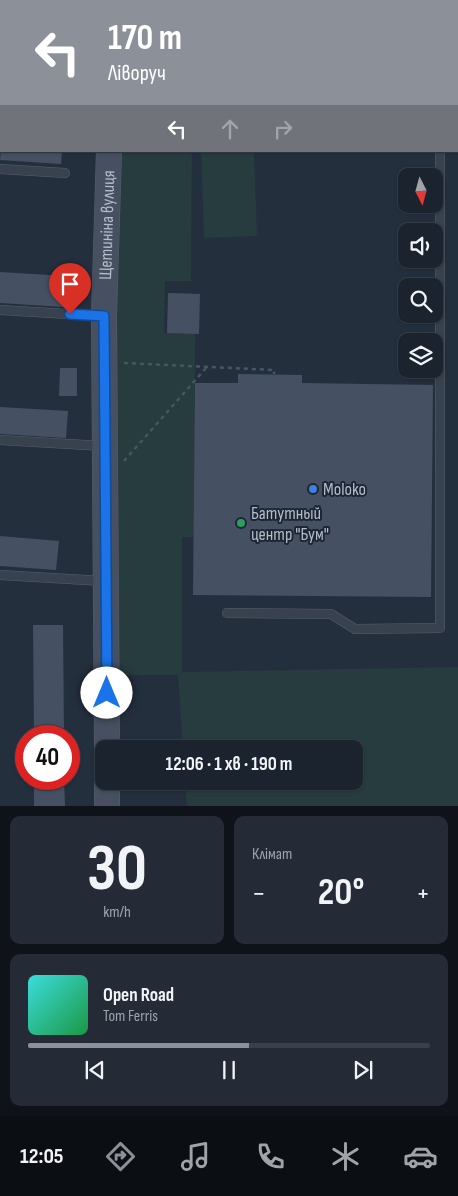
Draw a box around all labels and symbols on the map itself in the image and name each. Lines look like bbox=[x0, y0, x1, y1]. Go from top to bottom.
north arrow bbox=[398, 168, 442, 212]
street label: Щетиніна вулиця bbox=[95, 170, 119, 280]
pin bbox=[49, 263, 91, 314]
place label: Moloko bbox=[323, 479, 366, 500]
marker: Moloko bbox=[307, 483, 319, 495]
place label: Батутный центр "Бум" bbox=[251, 503, 329, 545]
marker: Батутный центр "Бум" bbox=[235, 517, 247, 529]
position arrow bbox=[80, 666, 132, 718]
speed limit sign: 40 bbox=[15, 725, 80, 790]

